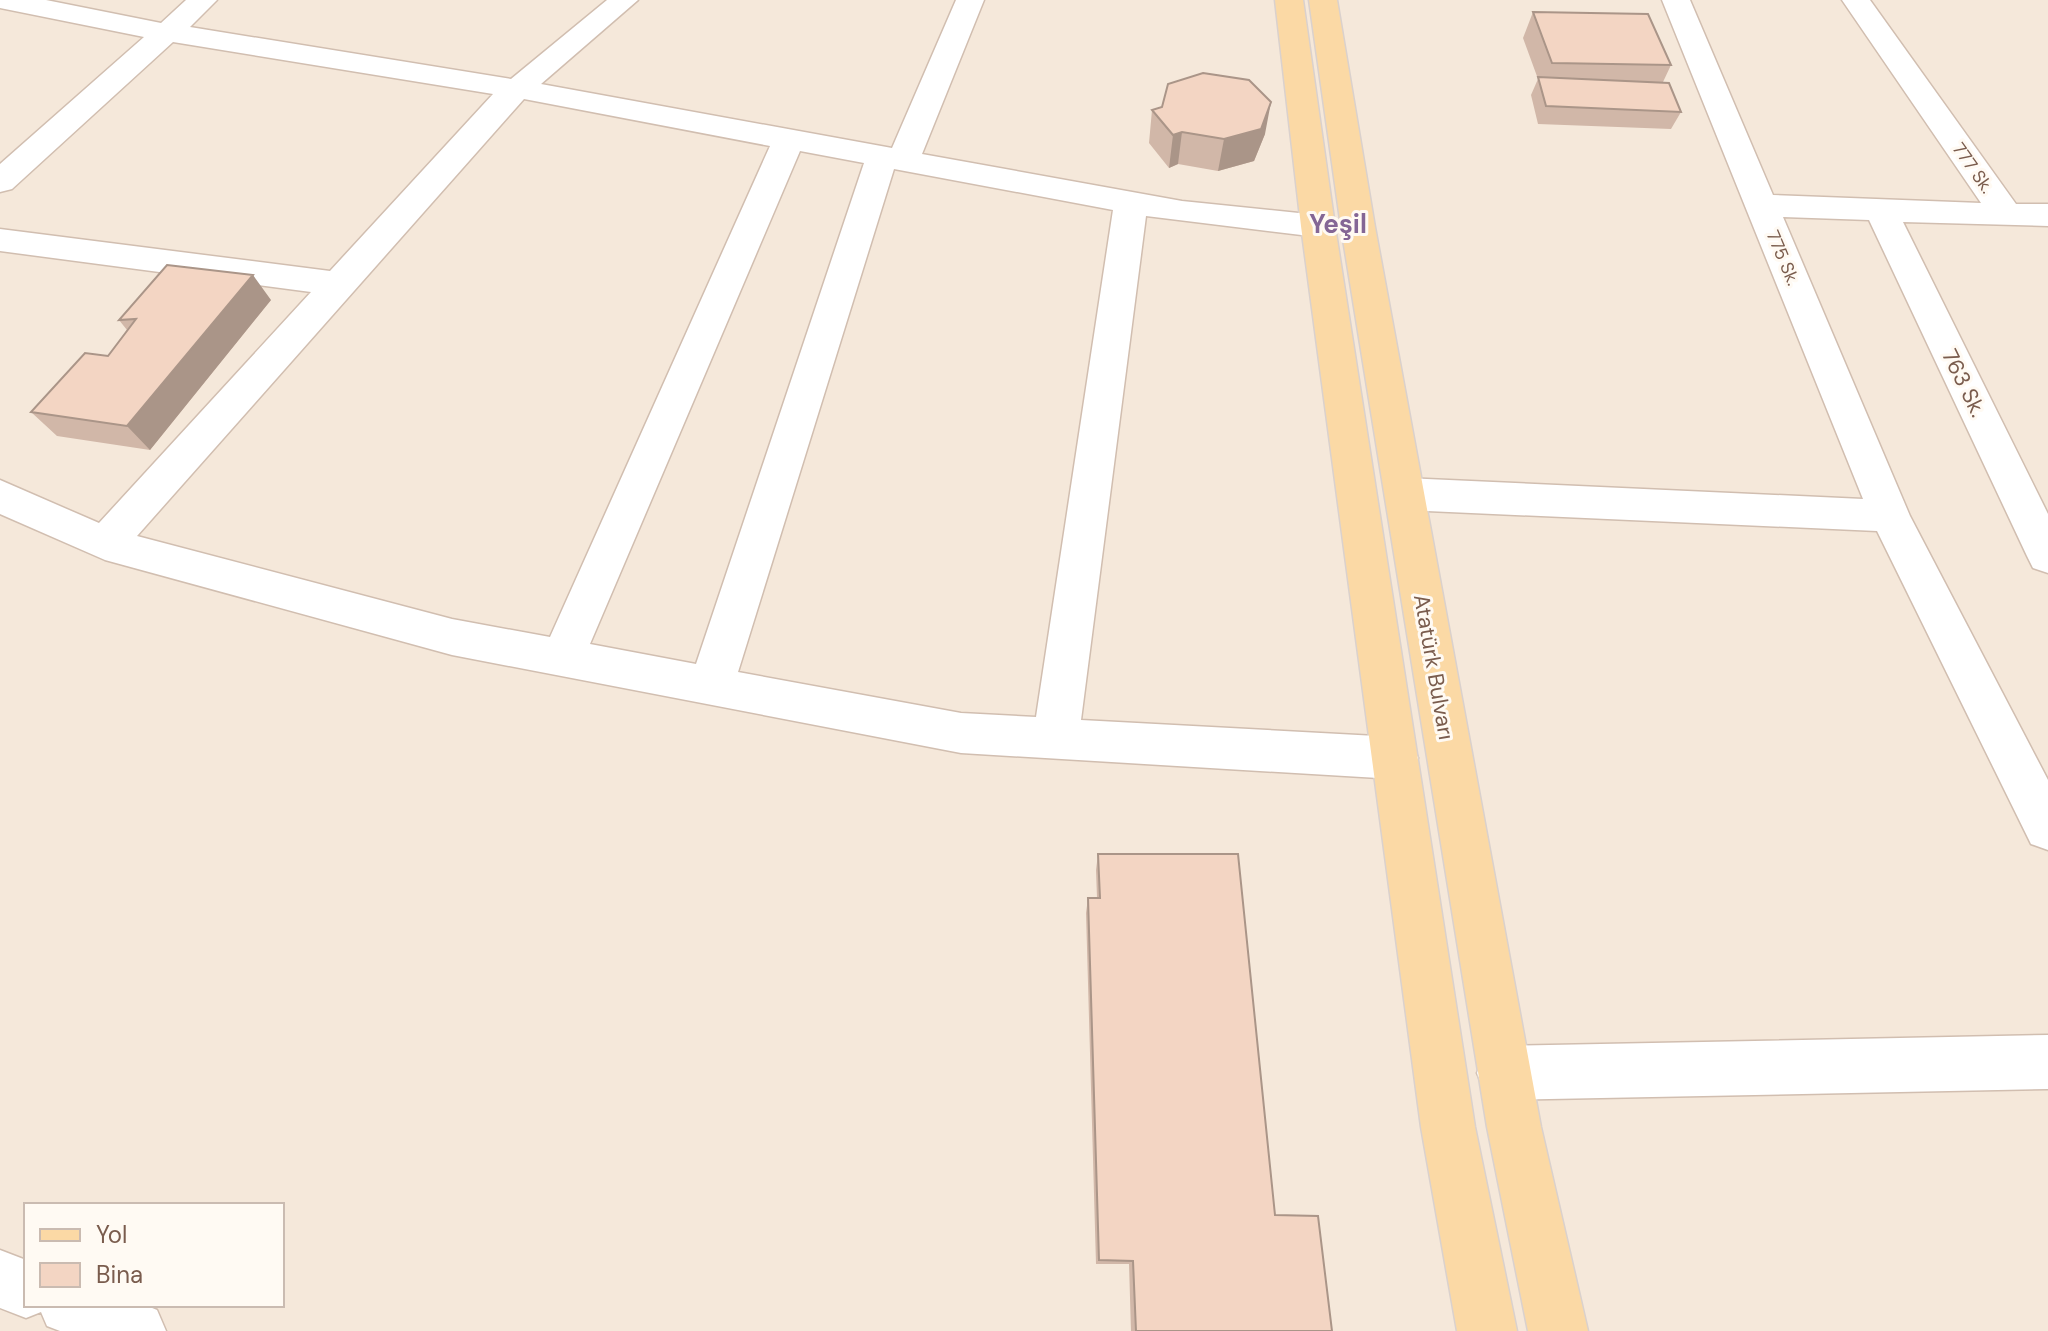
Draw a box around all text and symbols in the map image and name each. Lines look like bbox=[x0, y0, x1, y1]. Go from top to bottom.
street label: 777 Sk. bbox=[1947, 138, 1999, 198]
district label: Yeşil bbox=[1309, 207, 1367, 241]
street label: 775 Sk. bbox=[1761, 227, 1805, 289]
street label: 763 Sk. bbox=[1935, 344, 1993, 422]
street label: Atatürk Bulvarı bbox=[1407, 592, 1461, 742]
legend bbox=[24, 1203, 284, 1307]
text: Yol bbox=[96, 1219, 127, 1250]
text: Bina bbox=[96, 1259, 143, 1290]

